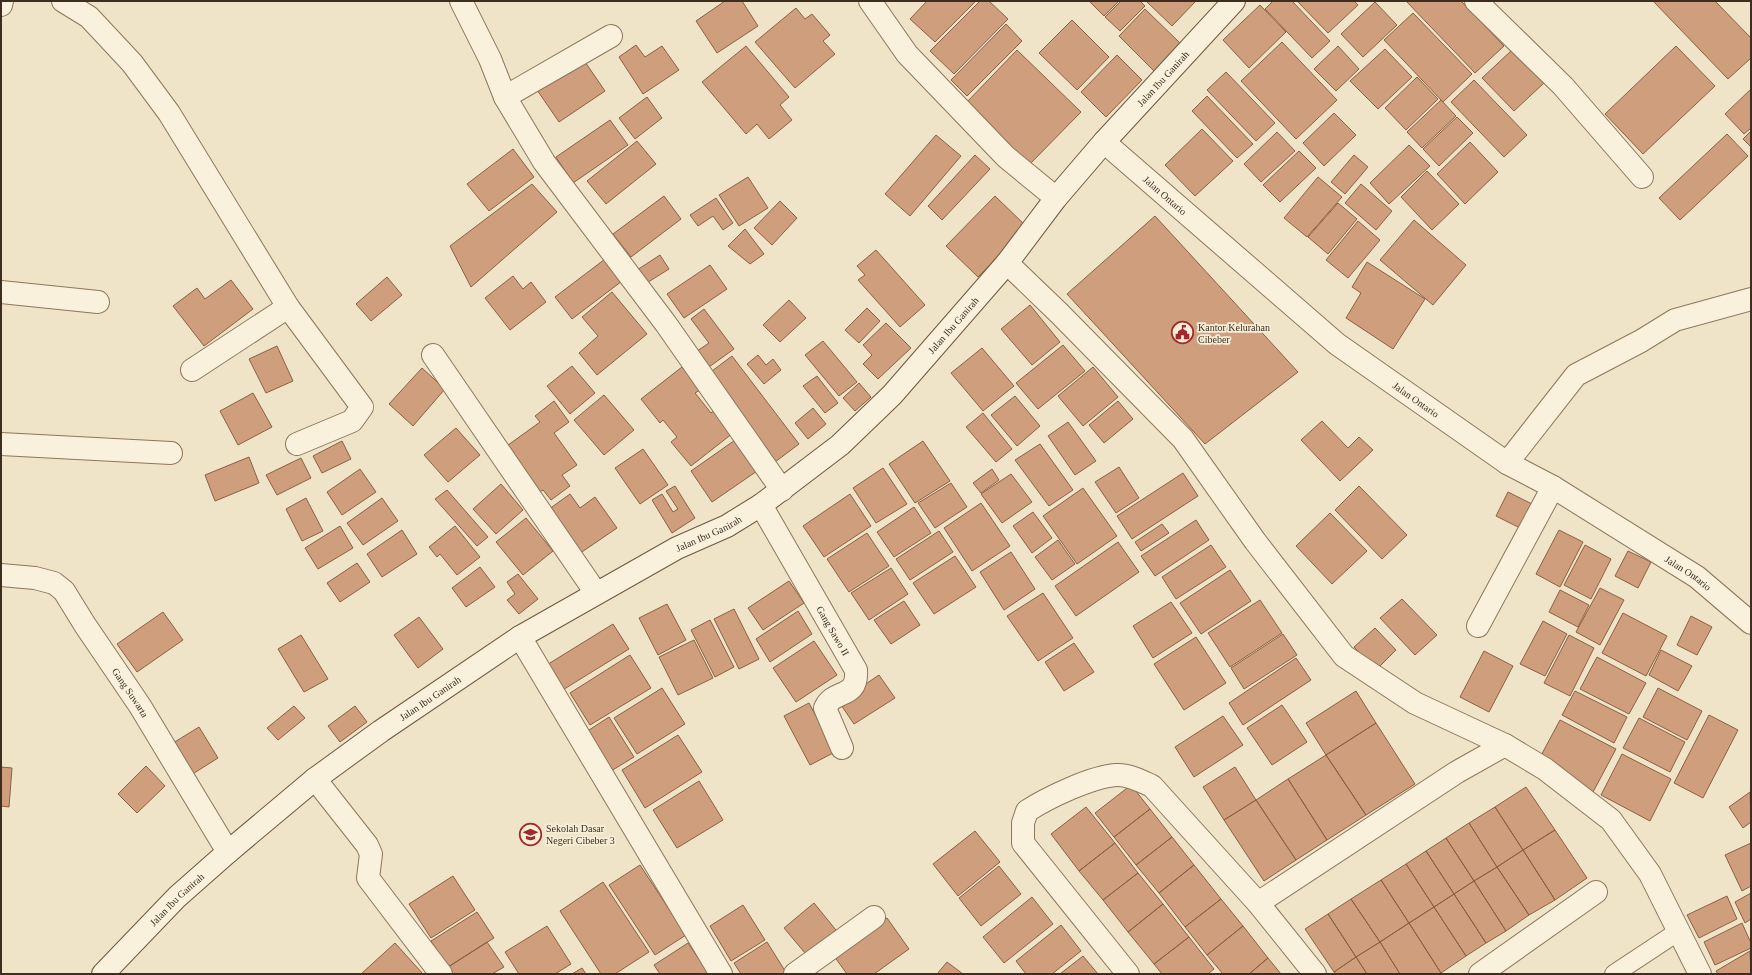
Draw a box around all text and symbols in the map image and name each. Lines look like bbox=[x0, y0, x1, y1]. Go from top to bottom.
street label: Jalan Ibu Ganirah bbox=[1135, 49, 1191, 109]
street label: Jalan Ontario bbox=[1141, 174, 1189, 217]
street label: Jalan Ibu Ganirah bbox=[926, 295, 981, 356]
public building icon: Kantor Kelurahan Cibeber bbox=[1169, 320, 1195, 346]
place label: Kantor Kelurahan Cibeber bbox=[1198, 322, 1270, 345]
street label: Jalan Ontario bbox=[1391, 380, 1441, 420]
street label: Jalan Ibu Ganirah bbox=[674, 513, 744, 554]
street label: Jalan Ontario bbox=[1663, 553, 1713, 593]
street label: Gang Sawo II bbox=[814, 604, 852, 658]
street label: Gang Suwarta bbox=[110, 666, 151, 720]
street label: Jalan Ibu Ganirah bbox=[398, 674, 463, 723]
school or university icon: Sekolah Dasar Negeri Cibeber 3 bbox=[517, 821, 543, 847]
place label: Sekolah Dasar Negeri Cibeber 3 bbox=[546, 823, 615, 846]
street label: Jalan Ibu Ganirah bbox=[147, 871, 206, 928]

